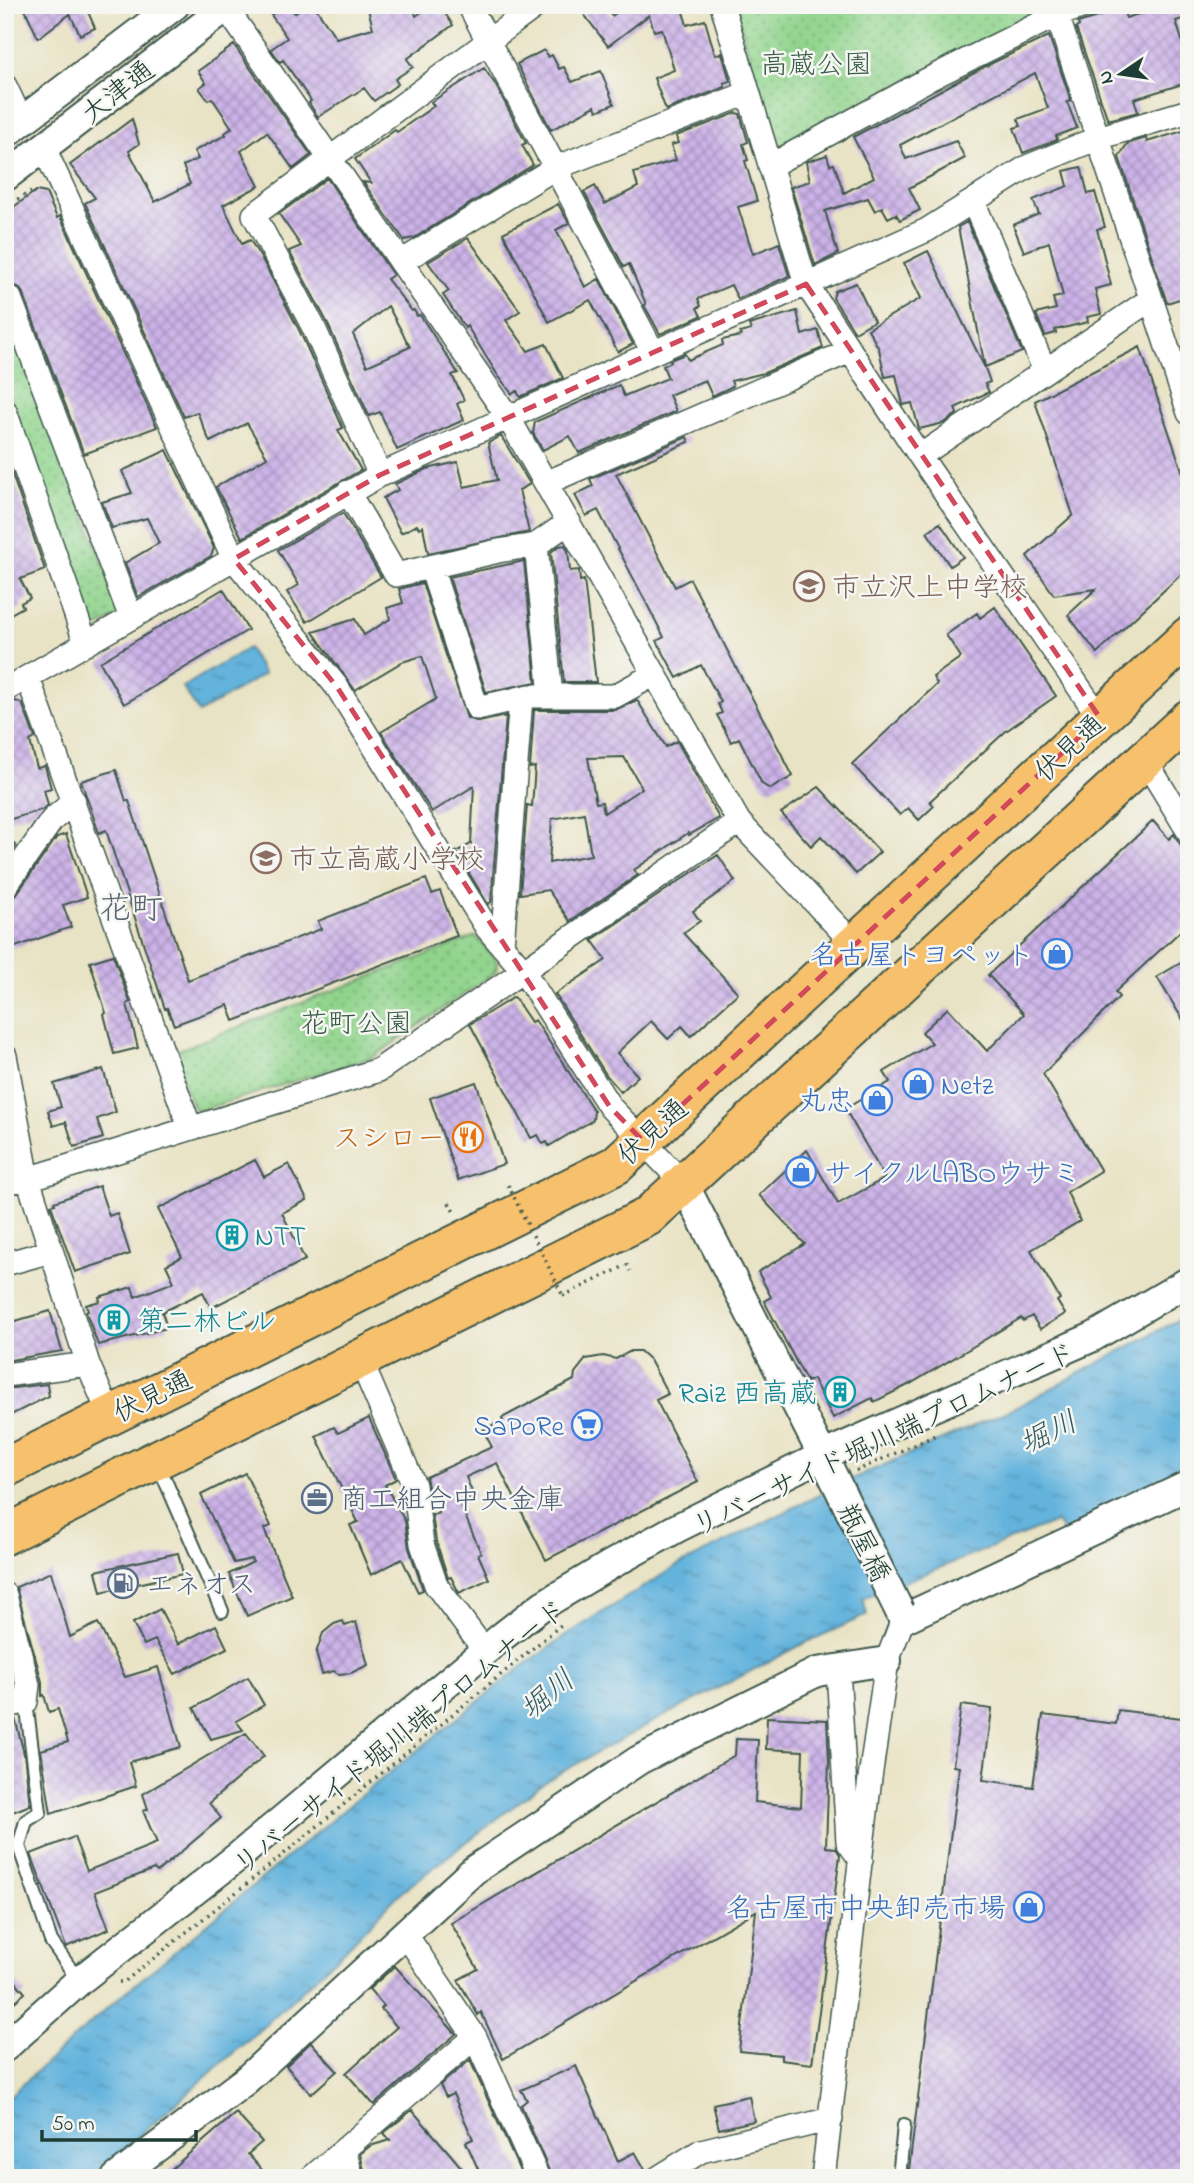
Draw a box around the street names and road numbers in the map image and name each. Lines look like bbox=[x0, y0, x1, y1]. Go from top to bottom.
street label: 大津通 bbox=[73, 52, 165, 136]
street label: 伏見通 bbox=[1027, 706, 1116, 793]
street label: 伏見通 bbox=[609, 1090, 699, 1177]
street label: リバーサイド堀川端プロムナード bbox=[686, 1334, 1083, 1548]
street label: 伏見通 bbox=[107, 1361, 200, 1435]
street label: 瓶屋橋 bbox=[825, 1497, 899, 1590]
street label: リバーサイド堀川端プロムナード bbox=[225, 1591, 577, 1887]

